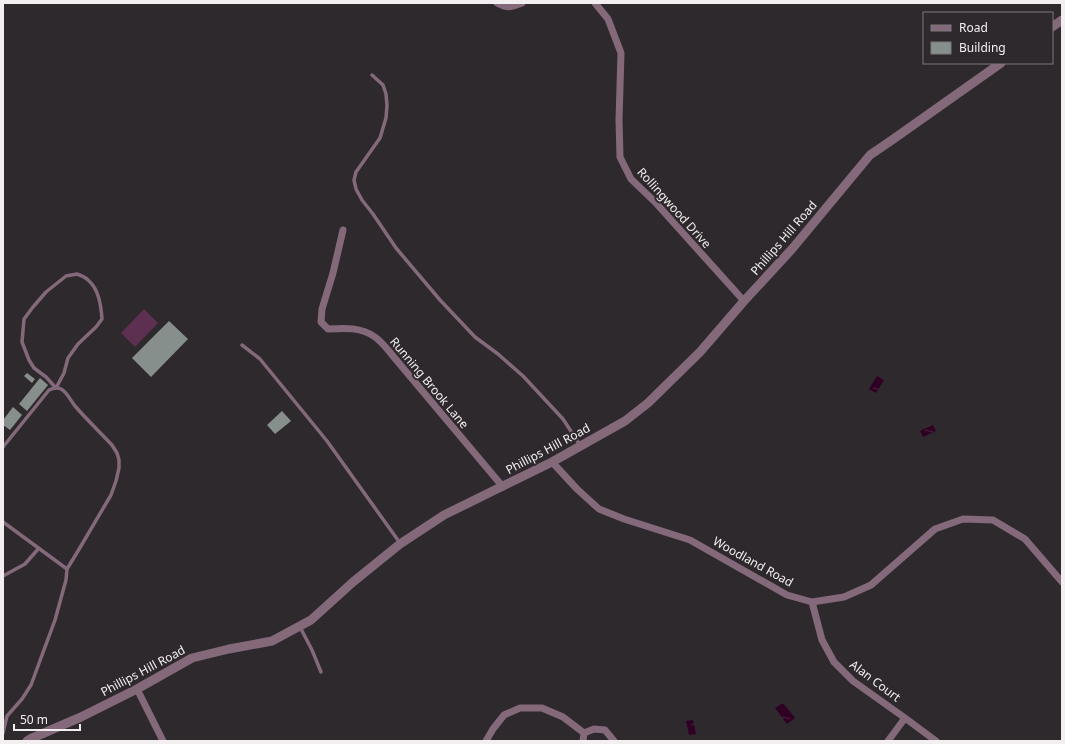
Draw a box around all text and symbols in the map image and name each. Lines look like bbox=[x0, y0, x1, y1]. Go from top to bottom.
legend bbox=[923, 12, 1053, 64]
text: Road bbox=[959, 19, 988, 36]
text: Building bbox=[959, 39, 1006, 56]
street label: Rollingwood Drive bbox=[634, 164, 715, 252]
street label: Phillips Hill Road bbox=[747, 197, 821, 279]
street label: Running Brook Lane bbox=[386, 333, 473, 432]
street label: Phillips Hill Road bbox=[503, 419, 593, 478]
street label: Woodland Road bbox=[710, 532, 796, 591]
street label: Phillips Hill Road bbox=[98, 641, 188, 700]
street label: Alan Court bbox=[846, 656, 905, 706]
scale bar bbox=[14, 706, 80, 732]
text: 50 m bbox=[20, 711, 48, 728]

